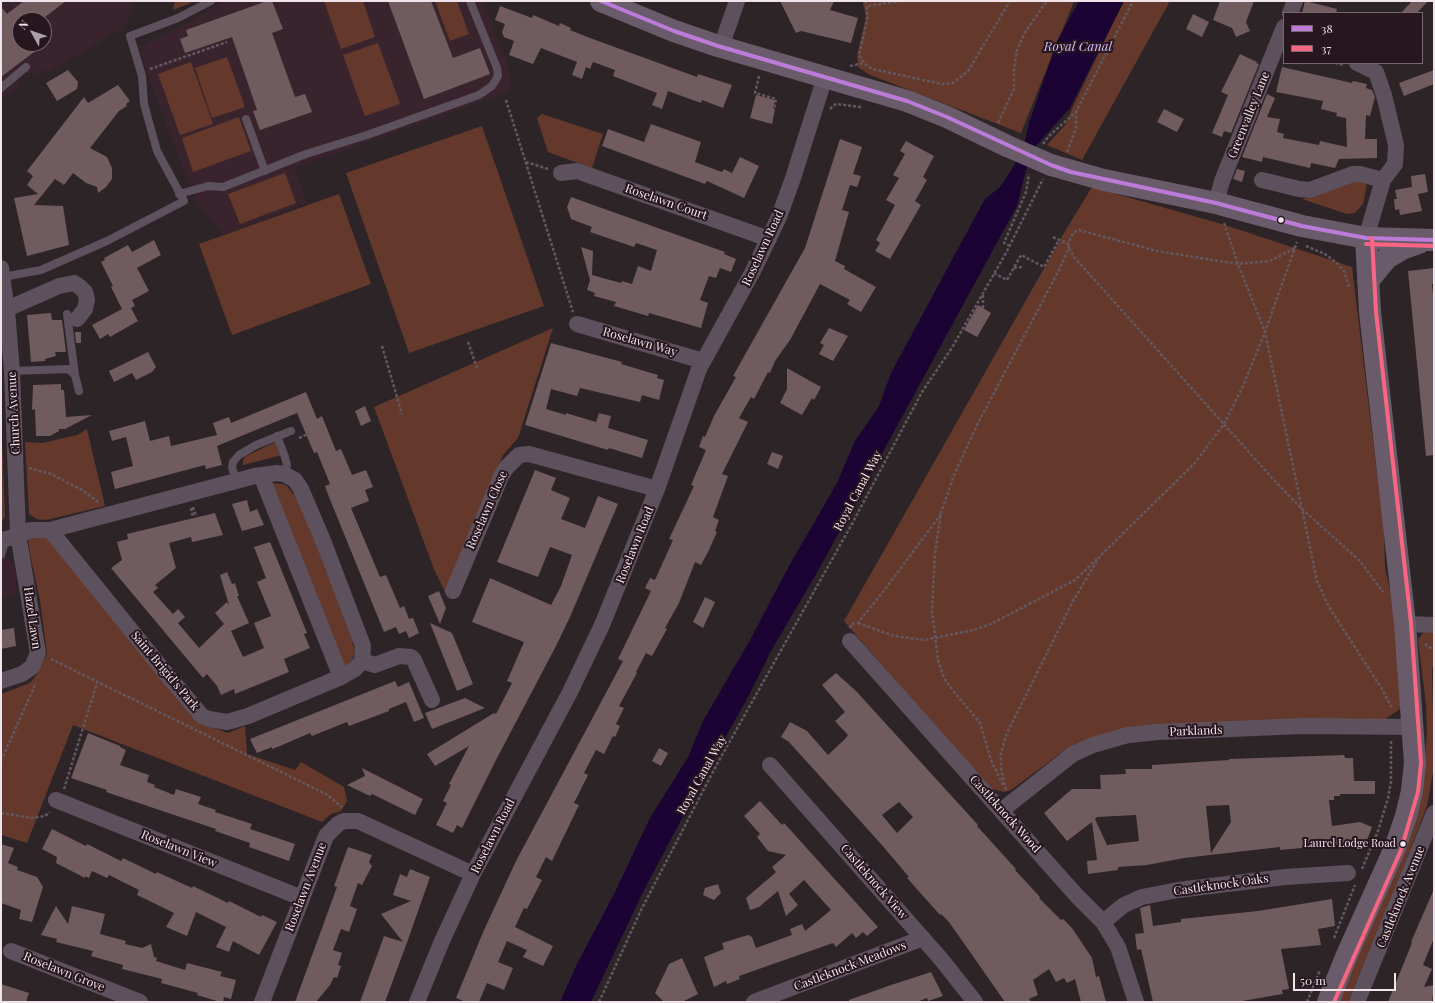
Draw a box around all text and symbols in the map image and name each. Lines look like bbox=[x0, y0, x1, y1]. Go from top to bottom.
north arrow bbox=[12, 12, 52, 52]
legend bbox=[1283, 12, 1423, 64]
text: N bbox=[15, 17, 31, 32]
text: 38 bbox=[1321, 20, 1333, 36]
water label: Royal Canal bbox=[1044, 39, 1112, 55]
text: 37 bbox=[1321, 40, 1331, 56]
street label: Greenvalley Lane bbox=[1225, 69, 1273, 161]
street label: Roselawn Court bbox=[623, 181, 709, 223]
street label: Roselawn Road bbox=[739, 208, 787, 288]
unlabelled marker bbox=[1276, 215, 1286, 225]
street label: Roselawn Way bbox=[601, 325, 679, 359]
street label: Church Avenue bbox=[5, 371, 23, 455]
street label: Royal Canal Way bbox=[831, 448, 885, 534]
street label: Roselawn Close bbox=[463, 469, 511, 551]
street label: Roselawn Road bbox=[613, 504, 657, 586]
street label: Hazel Lawn bbox=[21, 586, 43, 650]
street label: Saint Brigid's Park bbox=[128, 629, 202, 713]
street label: Parklands bbox=[1169, 723, 1223, 739]
street label: Royal Canal Way bbox=[674, 733, 730, 817]
street label: Castleknock Wood bbox=[966, 772, 1044, 856]
street label: Roselawn Road bbox=[468, 796, 518, 876]
street label: Roselawn View bbox=[139, 827, 219, 871]
place label: Laurel Lodge Road bbox=[1304, 837, 1396, 851]
marker: Laurel Lodge Road bbox=[1398, 839, 1408, 849]
street label: Roselawn Avenue bbox=[282, 840, 330, 934]
street label: Castleknock View bbox=[837, 841, 911, 923]
street label: Castleknock Avenue bbox=[1374, 844, 1428, 950]
street label: Castleknock Oaks bbox=[1173, 871, 1269, 899]
street label: Castleknock Meadows bbox=[792, 938, 908, 994]
street label: Roselawn Grove bbox=[21, 949, 107, 995]
scale bar bbox=[1295, 965, 1398, 991]
text: 50 m bbox=[1300, 972, 1326, 988]

